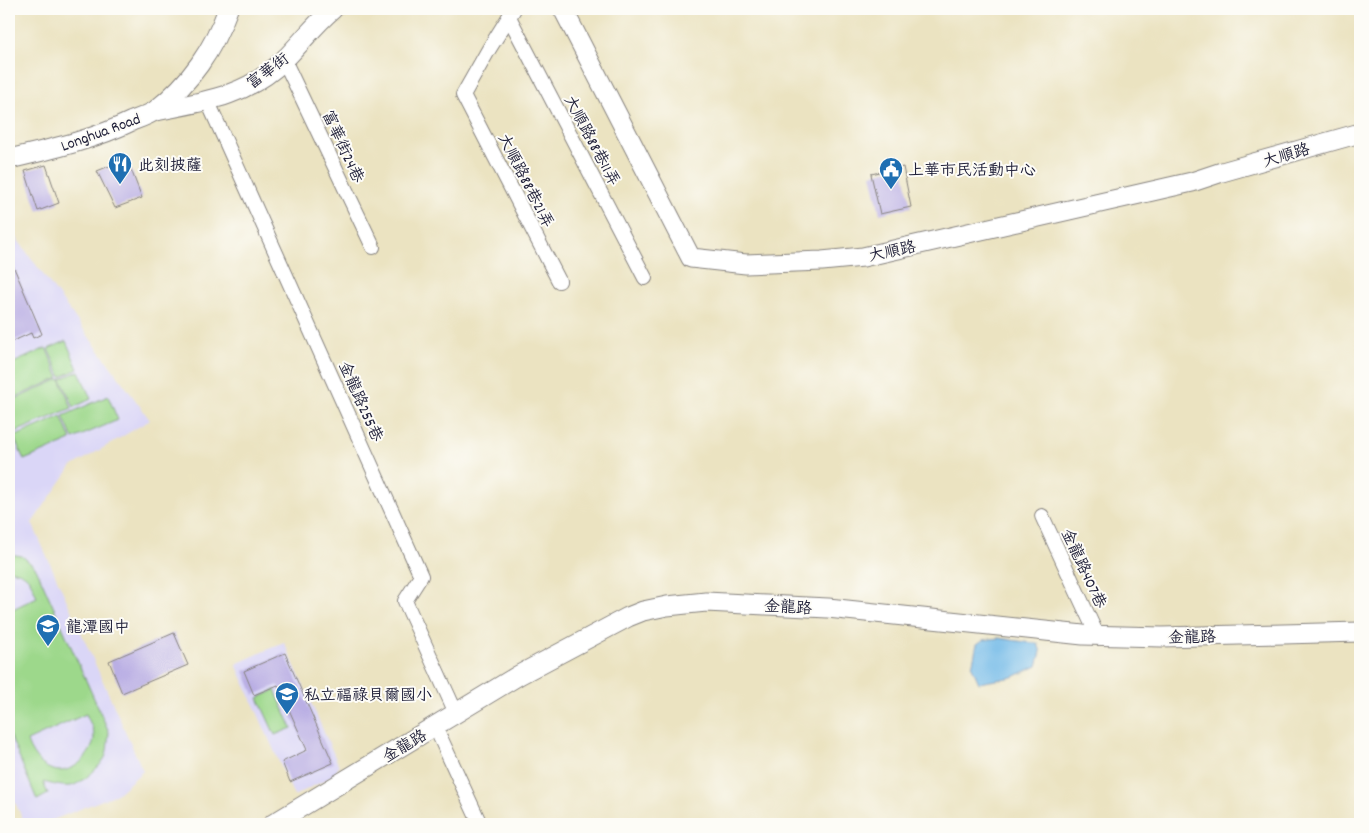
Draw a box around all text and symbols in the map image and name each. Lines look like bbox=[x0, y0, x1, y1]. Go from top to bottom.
street label: 富華街 bbox=[242, 48, 295, 96]
street label: 大順路88巷11弄 bbox=[557, 92, 624, 191]
street label: 富華街24巷 bbox=[315, 107, 369, 187]
street label: Longhua Road bbox=[58, 108, 144, 158]
street label: 大順路88巷21弄 bbox=[491, 130, 558, 232]
street label: 大順路 bbox=[1260, 139, 1313, 174]
restaurant icon: 此刻披薩 bbox=[107, 151, 133, 185]
place label: 此刻披薩 bbox=[138, 155, 202, 178]
public building icon: 上華市民活動中心 bbox=[878, 156, 904, 190]
place label: 上華市民活動中心 bbox=[908, 160, 1036, 183]
street label: 大順路 bbox=[867, 236, 918, 269]
street label: 金龍路255巷 bbox=[332, 358, 388, 446]
street label: 金龍路407巷 bbox=[1054, 525, 1111, 613]
street label: 金龍路 bbox=[763, 596, 812, 621]
school or university icon: 龍潭國中 bbox=[35, 613, 61, 647]
place label: 龍潭國中 bbox=[66, 617, 130, 640]
street label: 金龍路 bbox=[1168, 627, 1216, 650]
school or university icon: 私立福祿貝爾國小 bbox=[274, 681, 300, 715]
place label: 私立福祿貝爾國小 bbox=[304, 685, 432, 708]
street label: 金龍路 bbox=[379, 725, 432, 769]

